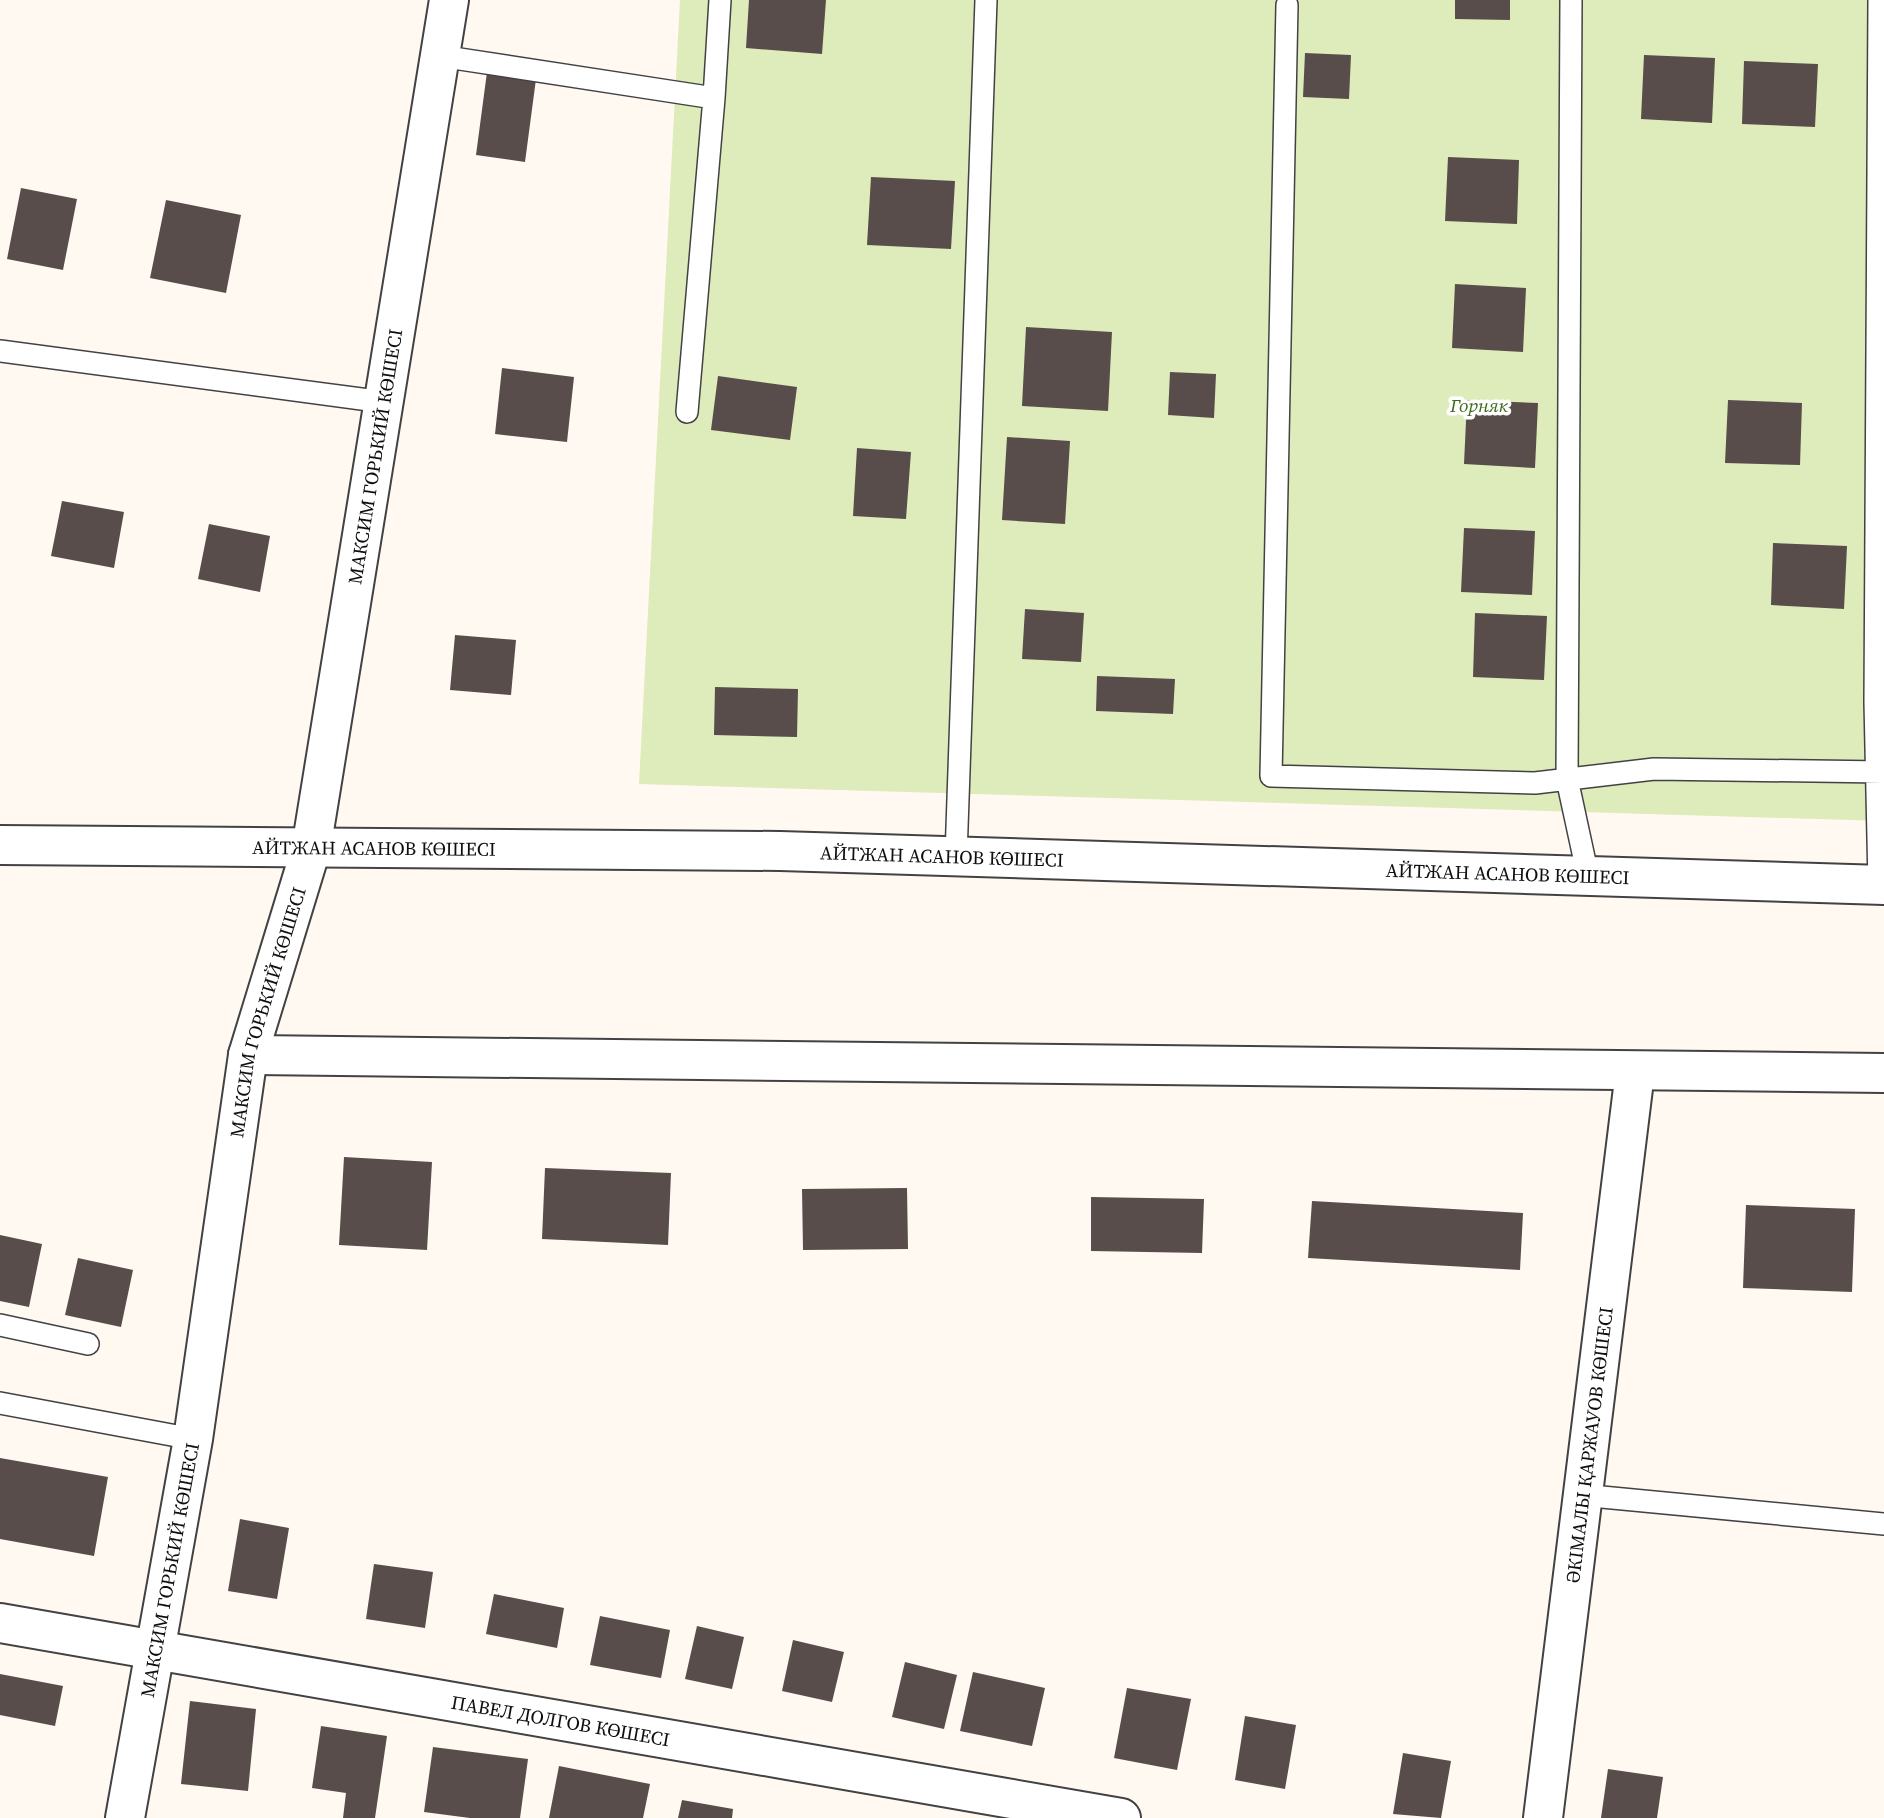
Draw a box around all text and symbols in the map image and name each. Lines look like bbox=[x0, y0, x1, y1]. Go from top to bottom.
street label: МАКСИМ ГОРЬКИЙ КӨШЕСІ bbox=[341, 327, 408, 586]
park label: Горняк bbox=[1449, 392, 1509, 418]
street label: АЙТЖАН АСАНОВ КӨШЕСІ bbox=[252, 834, 496, 862]
street label: АЙТЖАН АСАНОВ КӨШЕСІ bbox=[820, 839, 1064, 873]
street label: АЙТЖАН АСАНОВ КӨШЕСІ bbox=[1385, 857, 1630, 890]
street label: МАКСИМ ГОРЬКИЙ КӨШЕСІ bbox=[223, 884, 312, 1139]
street label: ӘКІМАЛЫ ҚАРЖАУОВ КӨШЕСІ bbox=[1559, 1305, 1619, 1584]
street label: МАКСИМ ГОРЬКИЙ КӨШЕСІ bbox=[134, 1440, 205, 1699]
street label: ПАВЕЛ ДОЛГОВ КӨШЕСІ bbox=[449, 1689, 672, 1752]

